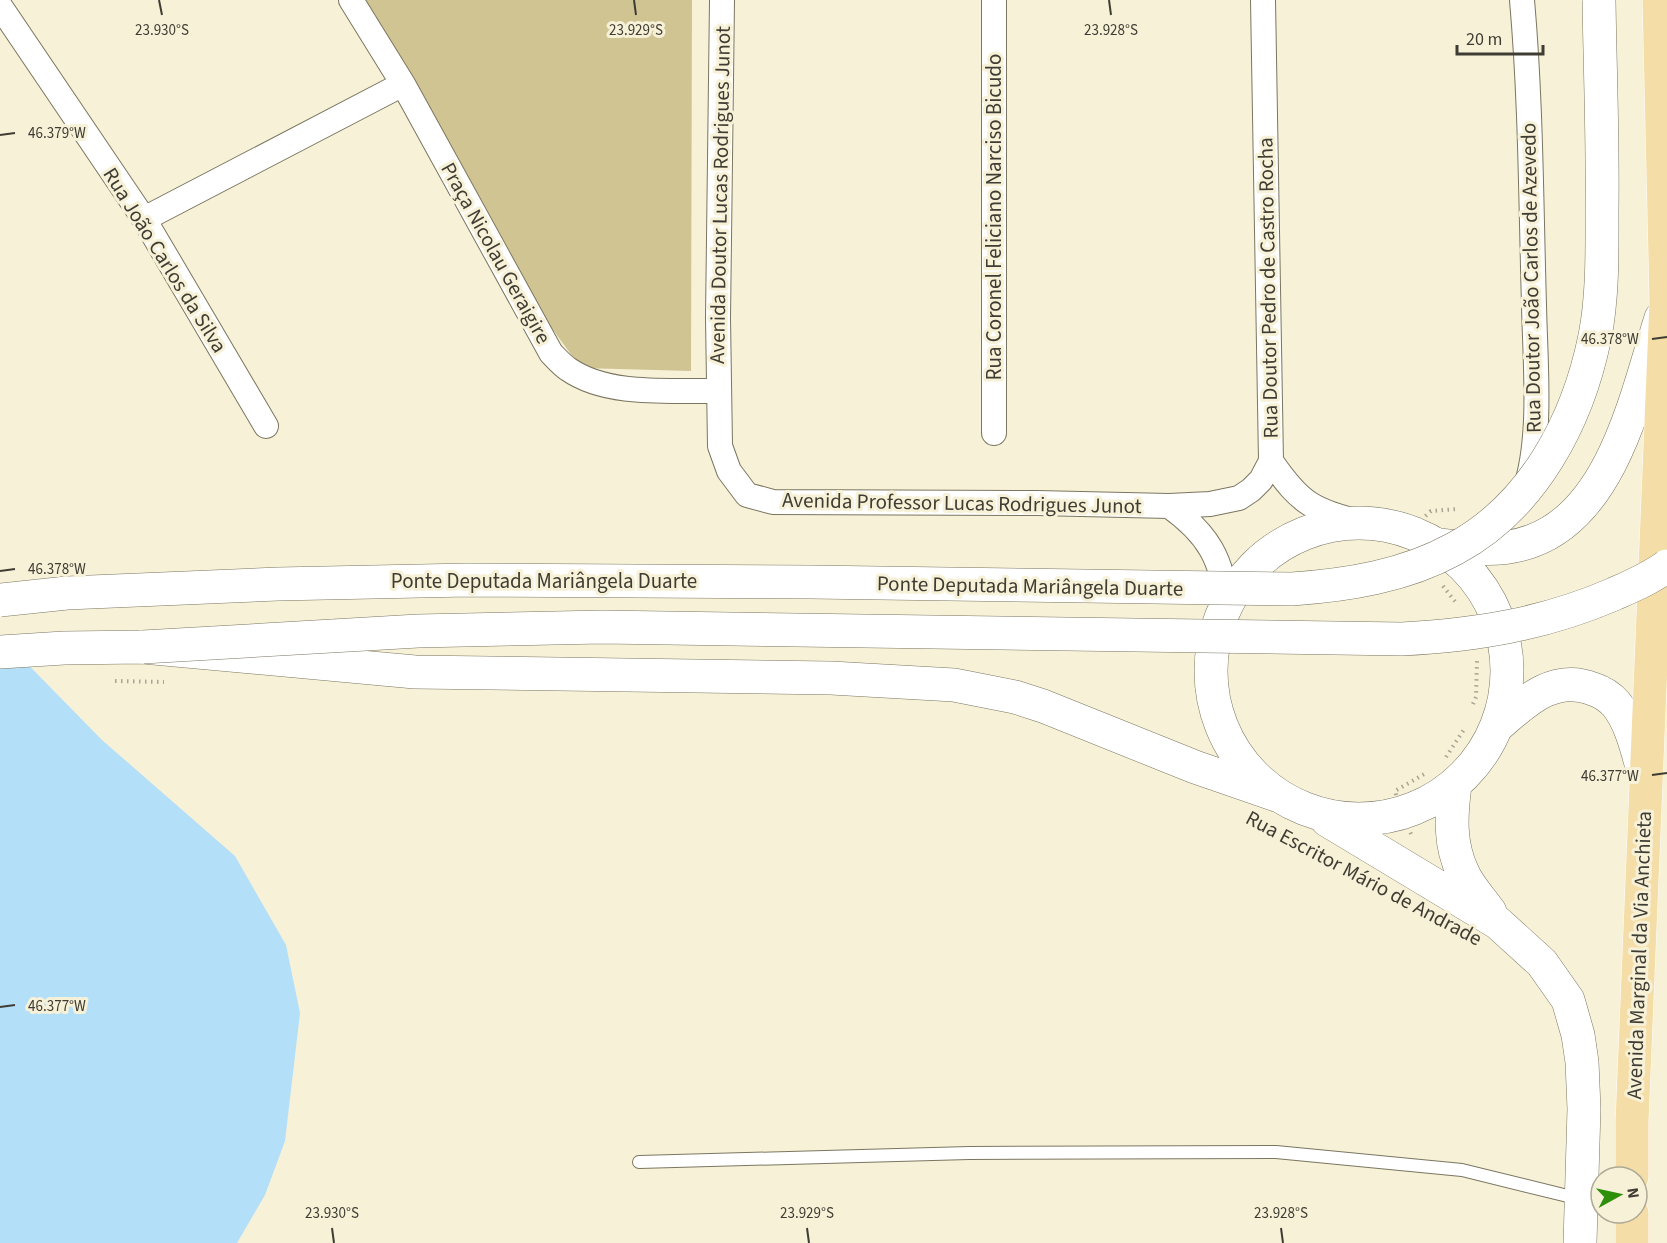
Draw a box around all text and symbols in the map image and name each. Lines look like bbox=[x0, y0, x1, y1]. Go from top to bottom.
scale bar bbox=[1457, 18, 1542, 56]
text: 23.930°S bbox=[135, 20, 189, 41]
text: 23.929°S bbox=[609, 20, 663, 41]
text: 23.928°S bbox=[1084, 20, 1138, 41]
street label: Avenida Doutor Lucas Rodrigues Junot bbox=[702, 26, 738, 364]
text: 20 m bbox=[1466, 27, 1502, 52]
street label: Rua Coronel Feliciano Narciso Bicudo bbox=[979, 54, 1009, 380]
street label: Rua Doutor João Carlos de Azevedo bbox=[1513, 122, 1549, 434]
text: 46.379°W bbox=[28, 123, 86, 144]
street label: Rua Doutor Pedro de Castro Rocha bbox=[1250, 137, 1286, 439]
street label: Praça Nicolau Geraigire bbox=[434, 157, 558, 349]
street label: Rua João Carlos da Silva bbox=[96, 162, 234, 358]
text: 46.378°W bbox=[1581, 329, 1639, 350]
street label: Avenida Professor Lucas Rodrigues Junot bbox=[782, 485, 1142, 521]
text: 46.378°W bbox=[28, 559, 86, 580]
street label: Ponte Deputada Mariângela Duarte bbox=[391, 566, 697, 596]
street label: Ponte Deputada Mariângela Duarte bbox=[877, 568, 1183, 604]
text: 46.377°W bbox=[1581, 766, 1639, 787]
street label: Rua Escritor Mário de Andrade bbox=[1240, 803, 1488, 953]
street label: Avenida Marginal da Via Anchieta bbox=[1619, 810, 1659, 1100]
text: 46.377°W bbox=[28, 996, 86, 1017]
north arrow bbox=[1589, 1165, 1649, 1225]
text: N bbox=[1621, 1186, 1644, 1200]
text: 23.930°S bbox=[305, 1203, 359, 1224]
text: 23.929°S bbox=[780, 1203, 834, 1224]
text: 23.928°S bbox=[1254, 1203, 1308, 1224]

